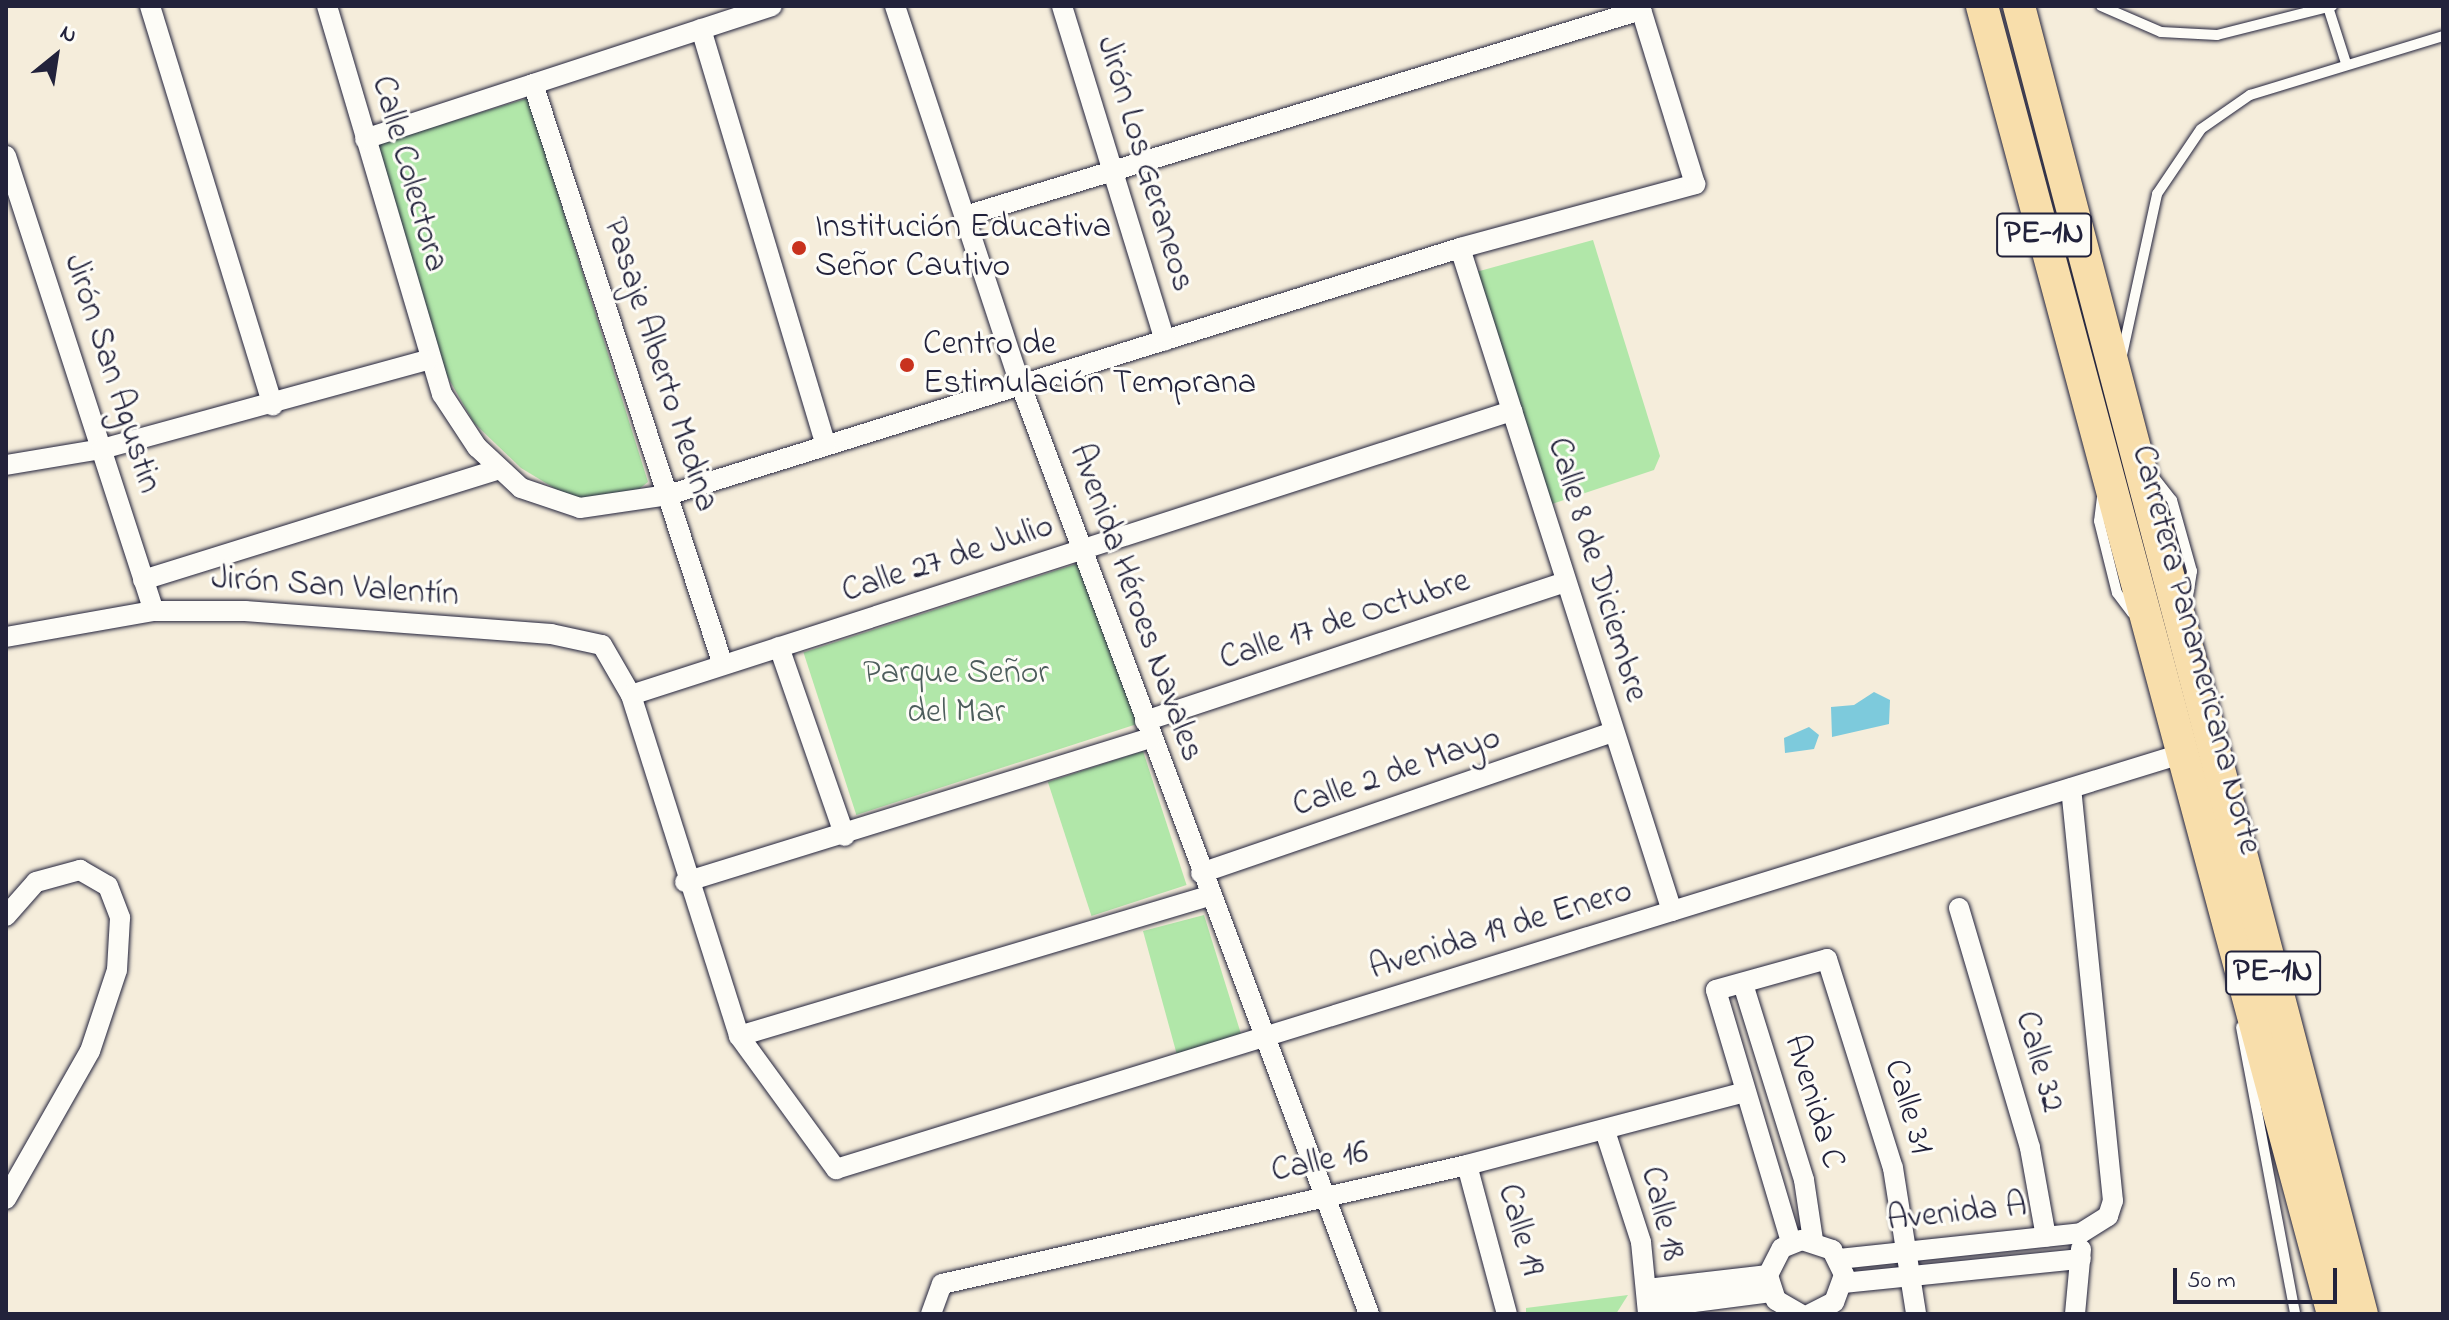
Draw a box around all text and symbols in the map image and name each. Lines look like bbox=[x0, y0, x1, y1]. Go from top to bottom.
north arrow bbox=[16, 16, 96, 96]
text: N bbox=[54, 18, 82, 53]
street label: Jirón Los Geraneos bbox=[1086, 31, 1202, 297]
street label: Calle Colectora bbox=[361, 72, 455, 276]
road number: PE-1N bbox=[1996, 207, 2092, 263]
place label: Institución Educativa Señor Cautivo bbox=[815, 208, 1111, 288]
street label: Pasaje Alberto Medina bbox=[592, 213, 726, 517]
marker: Institución Educativa Señor Cautivo bbox=[790, 239, 808, 257]
street label: Jirón San Agustin bbox=[53, 249, 169, 499]
place label: Centro de Estimulación Temprana bbox=[923, 325, 1256, 404]
marker: Centro de Estimulación Temprana bbox=[898, 356, 916, 374]
street label: Calle 8 de Diciembre bbox=[1536, 433, 1656, 707]
street label: Avenida Héroes Navales bbox=[1059, 439, 1211, 767]
street label: Carretera Panamericana Norte bbox=[2121, 441, 2269, 859]
street label: Calle 27 de Julio bbox=[837, 507, 1059, 613]
street label: Jirón San Valentín bbox=[210, 559, 460, 617]
street label: Calle 17 de Octubre bbox=[1215, 561, 1475, 681]
park label: Parque Señor del Mar bbox=[863, 654, 1049, 734]
street label: Calle 2 de Mayo bbox=[1288, 718, 1506, 828]
street label: Avenida 19 de Enero bbox=[1365, 872, 1637, 990]
road number: PE-1N bbox=[2225, 945, 2321, 1001]
street label: Calle 32 bbox=[2004, 1007, 2072, 1117]
street label: Avenida C bbox=[1773, 1030, 1853, 1174]
street label: Calle 31 bbox=[1873, 1055, 1941, 1159]
street label: Calle 16 bbox=[1268, 1133, 1372, 1193]
street label: Calle 18 bbox=[1630, 1163, 1692, 1265]
street label: Calle 19 bbox=[1487, 1180, 1551, 1280]
street label: Avenida A bbox=[1885, 1186, 2029, 1242]
scale bar bbox=[2177, 1252, 2341, 1302]
text: 50 m bbox=[2187, 1264, 2236, 1299]

